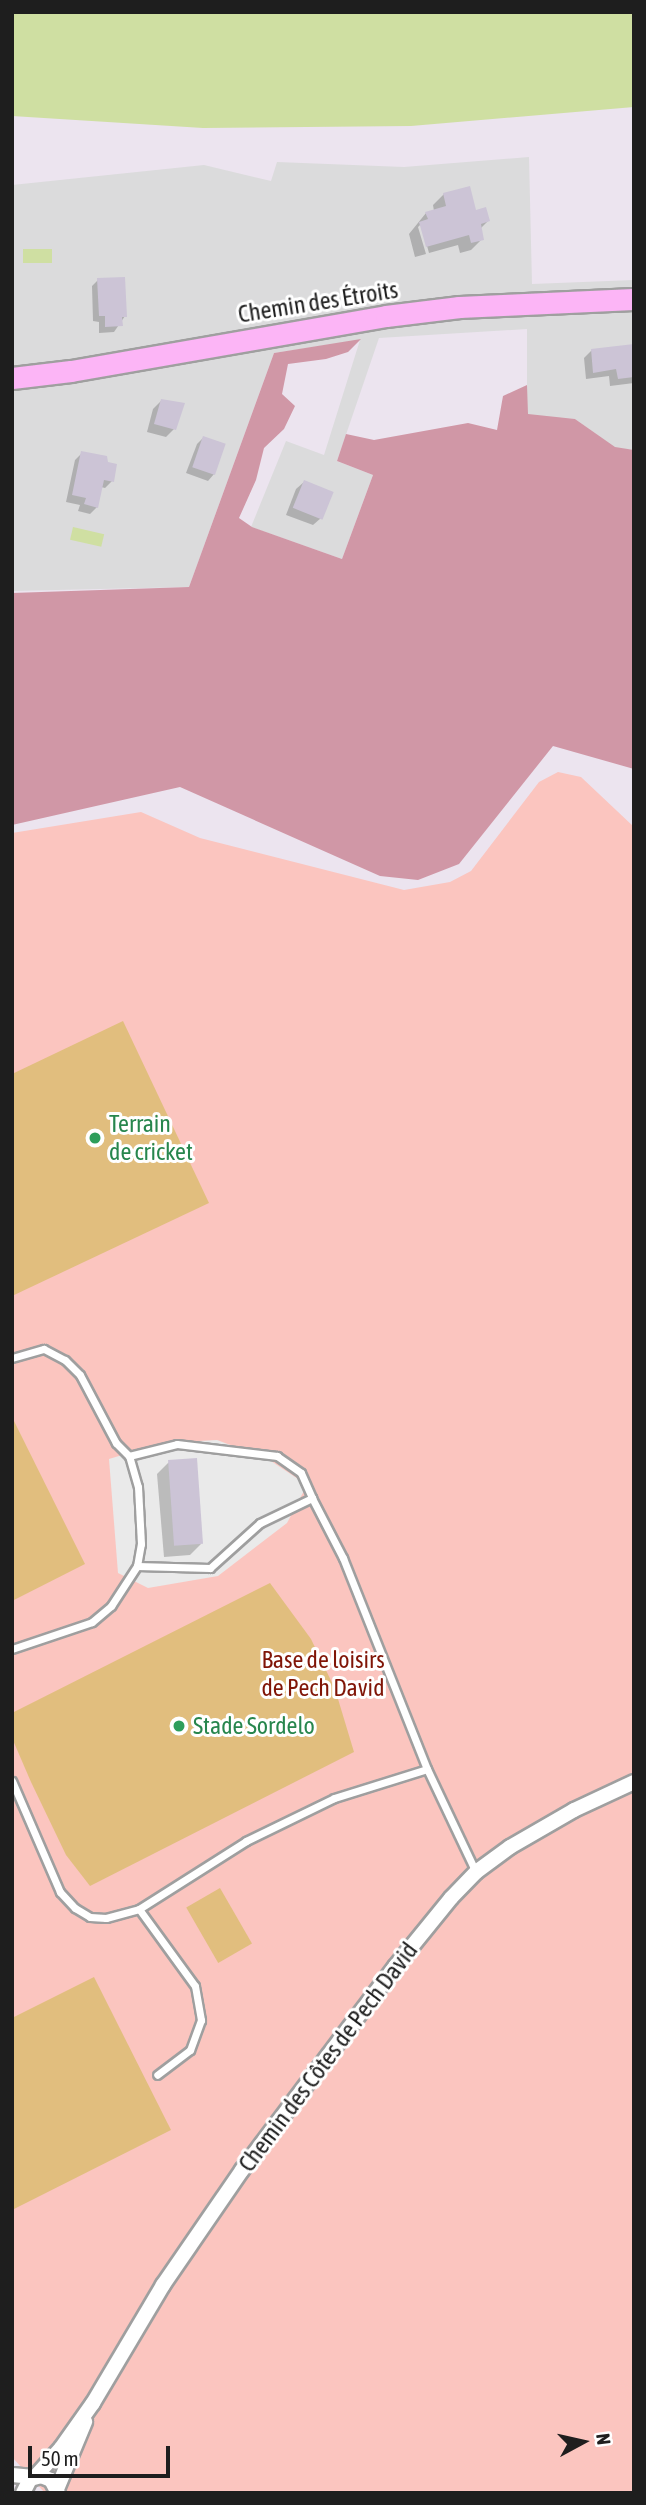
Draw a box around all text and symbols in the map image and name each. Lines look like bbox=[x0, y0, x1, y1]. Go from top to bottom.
street label: Chemin des Étroits bbox=[236, 275, 400, 329]
place label: Terrain de cricket bbox=[109, 1110, 193, 1166]
marker: Terrain de cricket bbox=[87, 1130, 103, 1146]
park label: Base de loisirs de Pech David bbox=[261, 1646, 385, 1702]
place label: Stade Sordelo bbox=[193, 1712, 315, 1740]
marker: Stade Sordelo bbox=[171, 1718, 187, 1734]
street label: Chemin des Côtes de Pech David bbox=[232, 1937, 424, 2177]
north arrow bbox=[548, 2407, 618, 2477]
scale bar bbox=[32, 2432, 173, 2476]
text: N bbox=[592, 2432, 615, 2446]
text: 50 m bbox=[41, 2446, 79, 2470]

